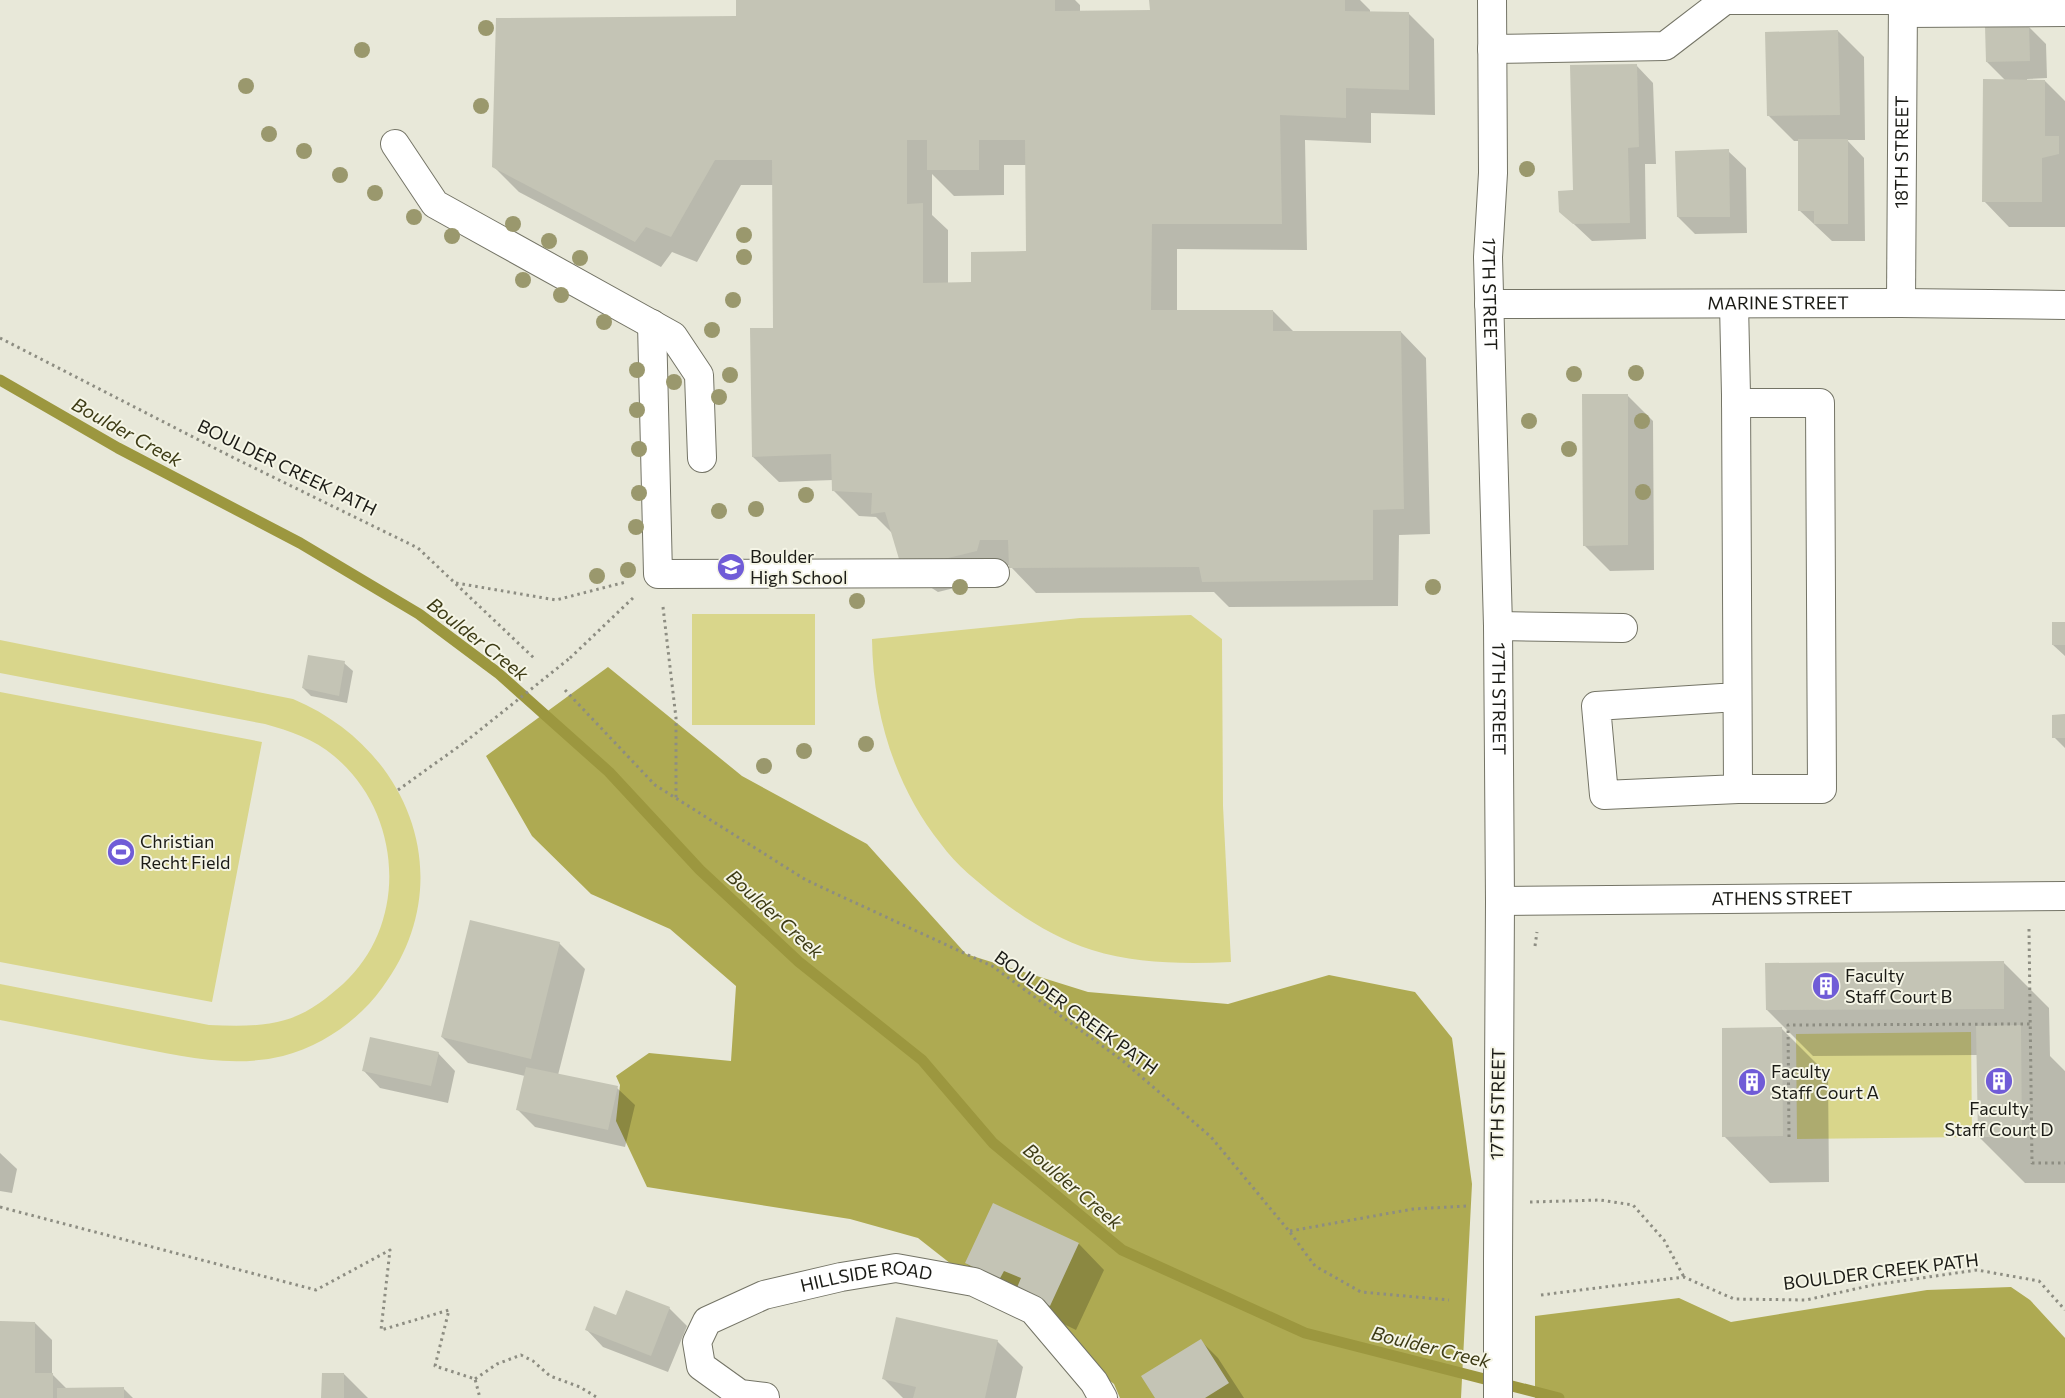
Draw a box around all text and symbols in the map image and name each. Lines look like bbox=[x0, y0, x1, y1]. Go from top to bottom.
street label: 18TH STREET bbox=[1890, 95, 1912, 209]
street label: 17TH STREET bbox=[1478, 237, 1503, 350]
street label: MARINE STREET bbox=[1707, 291, 1849, 313]
water label: Boulder Creek bbox=[68, 392, 187, 472]
street label: BOULDER CREEK PATH bbox=[194, 414, 381, 520]
place label: Boulder High School bbox=[750, 545, 848, 588]
school or university icon: Boulder High School bbox=[716, 552, 746, 582]
water label: Boulder Creek bbox=[423, 592, 534, 686]
street label: 17TH STREET bbox=[1488, 642, 1511, 755]
place label: Christian Recht Field bbox=[140, 830, 230, 873]
sports icon: Christian Recht Field bbox=[106, 837, 136, 867]
water label: Boulder Creek bbox=[722, 864, 829, 963]
street label: ATHENS STREET bbox=[1711, 886, 1853, 909]
street label: BOULDER CREEK PATH bbox=[991, 945, 1163, 1079]
place label: Faculty Staff Court B bbox=[1845, 964, 1952, 1007]
building icon: Faculty Staff Court B bbox=[1811, 971, 1841, 1001]
street label: 17TH STREET bbox=[1485, 1048, 1509, 1160]
place label: Faculty Staff Court A bbox=[1771, 1060, 1879, 1103]
building icon: Faculty Staff Court D bbox=[1984, 1066, 2014, 1096]
building icon: Faculty Staff Court A bbox=[1737, 1067, 1767, 1097]
place label: Faculty Staff Court D bbox=[1945, 1097, 2053, 1140]
water label: Boulder Creek bbox=[1019, 1138, 1128, 1234]
street label: BOULDER CREEK PATH bbox=[1782, 1248, 1980, 1294]
street label: HILLSIDE ROAD bbox=[798, 1256, 934, 1296]
water label: Boulder Creek bbox=[1369, 1321, 1494, 1373]

